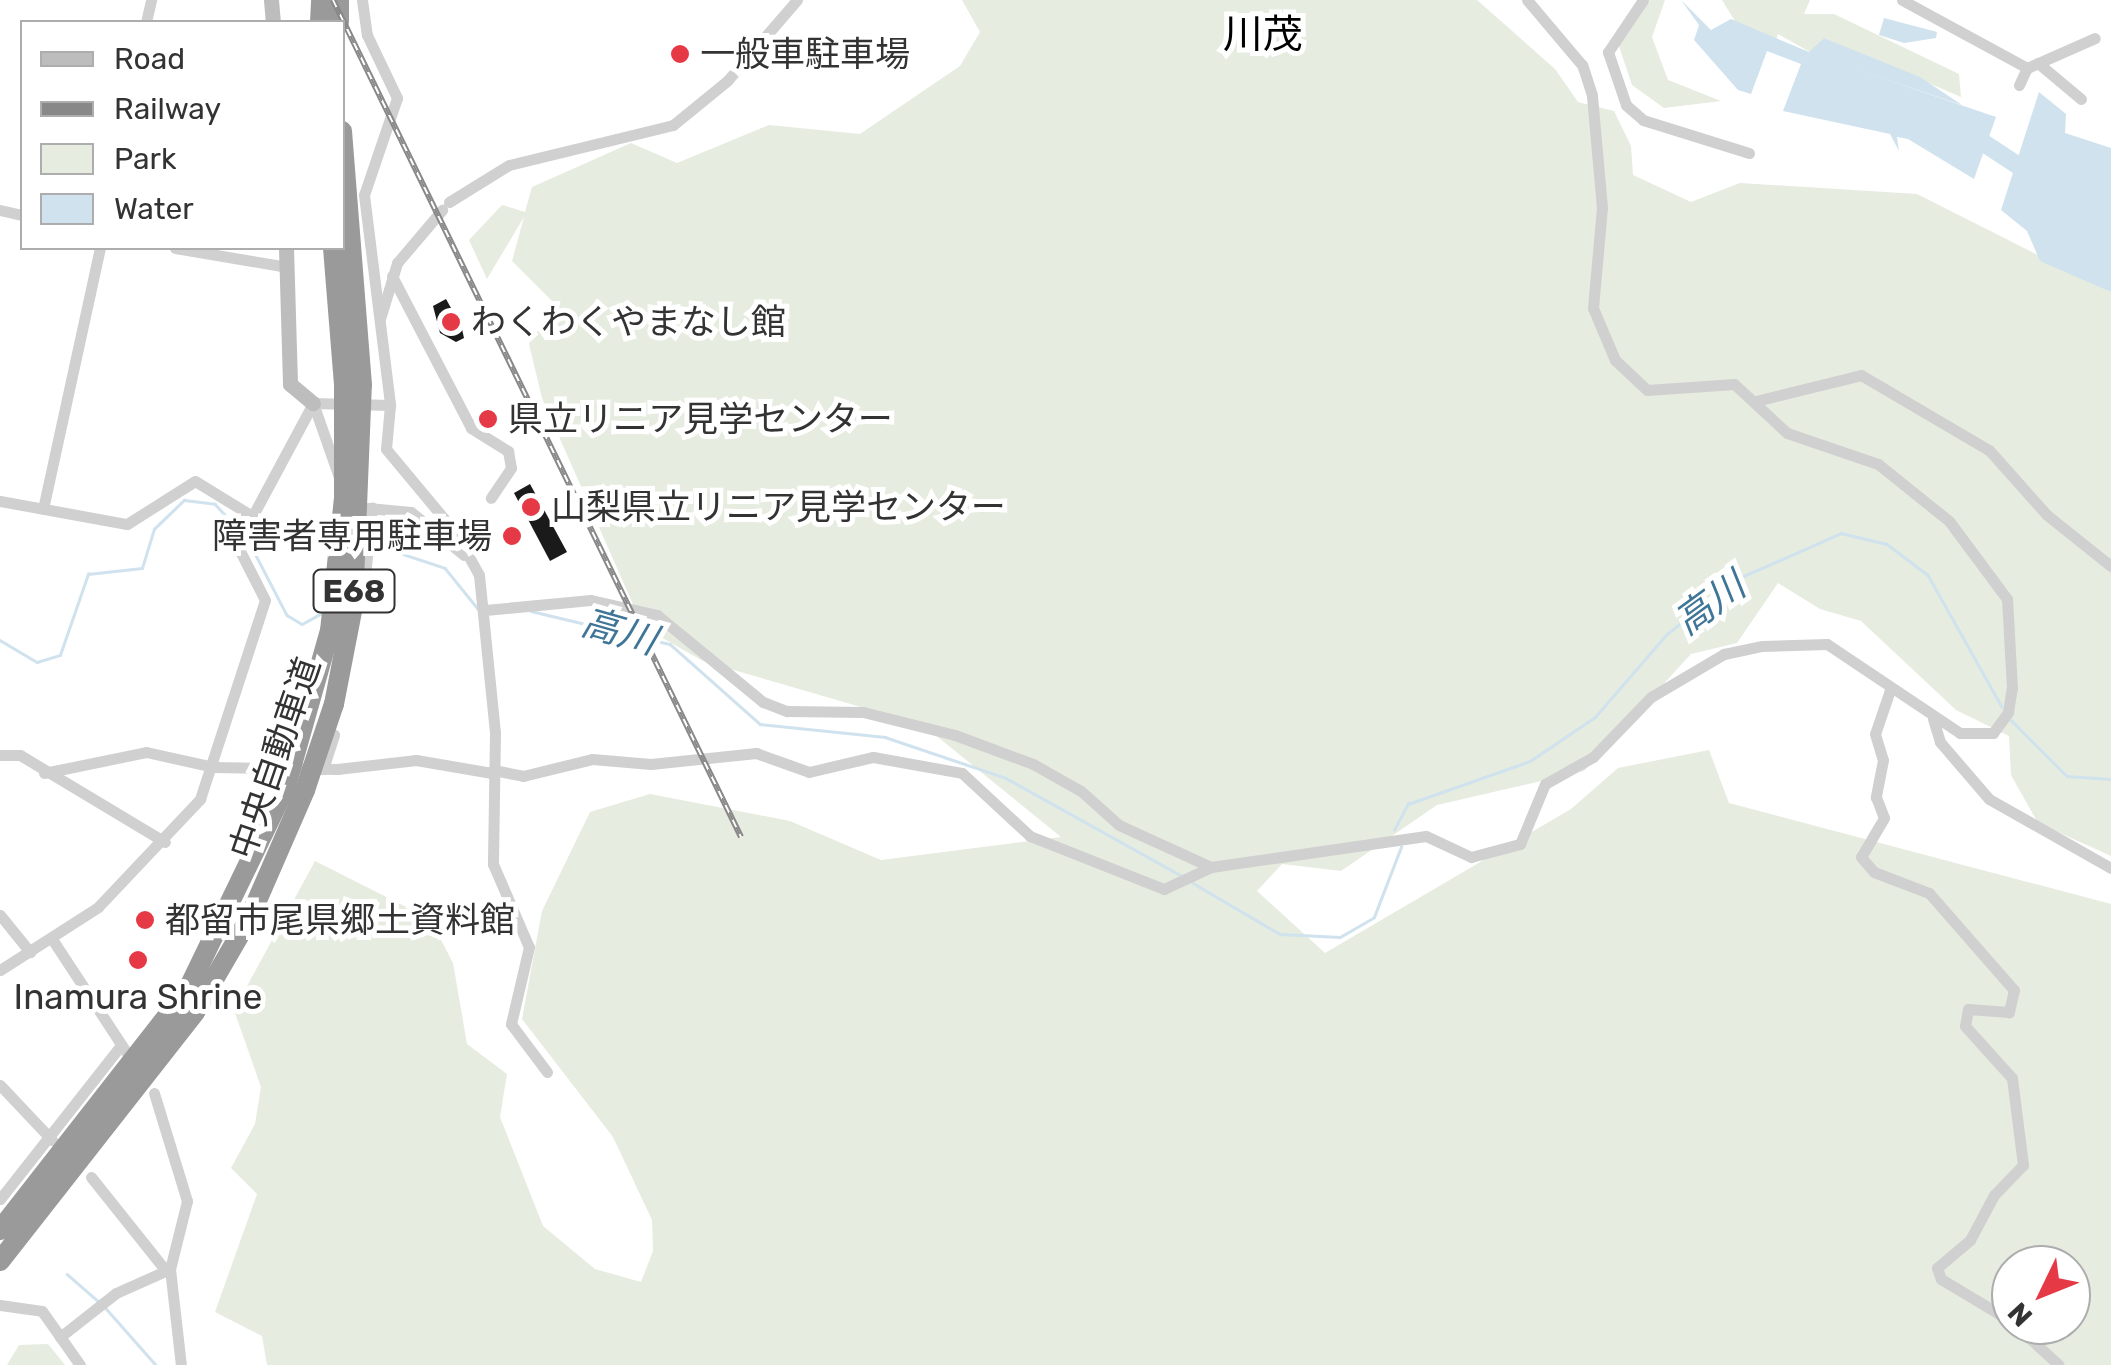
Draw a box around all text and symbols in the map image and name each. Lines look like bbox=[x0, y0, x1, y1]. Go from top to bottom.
district label: 川茂 bbox=[1223, 11, 1303, 59]
legend bbox=[20, 20, 345, 250]
place label: 一般車駐車場 bbox=[700, 33, 910, 75]
text: Road bbox=[114, 41, 185, 77]
marker: 一般車駐車場 bbox=[669, 43, 691, 65]
text: Railway bbox=[114, 91, 221, 127]
text: Park bbox=[114, 141, 176, 177]
text: Water bbox=[114, 191, 194, 227]
place label: わくわくやまなし館 bbox=[471, 301, 786, 343]
marker: わくわくやまなし館 bbox=[440, 311, 462, 333]
place label: 県立リニア見学センター bbox=[508, 398, 893, 440]
marker: 県立リニア見学センター bbox=[477, 408, 499, 430]
place label: 山梨県立リニア見学センター bbox=[551, 486, 1006, 528]
marker: 山梨県立リニア見学センター bbox=[520, 496, 542, 518]
place label: 障害者専用駐車場 bbox=[212, 515, 492, 557]
marker: 障害者専用駐車場 bbox=[501, 525, 523, 547]
water label: 高川 bbox=[1666, 563, 1754, 645]
road number: E68 bbox=[312, 564, 396, 618]
water label: 高川 bbox=[576, 600, 662, 664]
street label: 中央自動車道 bbox=[221, 652, 329, 864]
place label: 都留市尾県郷土資料館 bbox=[165, 899, 515, 941]
marker: 都留市尾県郷土資料館 bbox=[134, 909, 156, 931]
marker: Inamura Shrine bbox=[127, 949, 149, 971]
place label: Inamura Shrine bbox=[14, 976, 262, 1018]
north arrow bbox=[1991, 1245, 2091, 1345]
text: N bbox=[2001, 1296, 2039, 1333]

